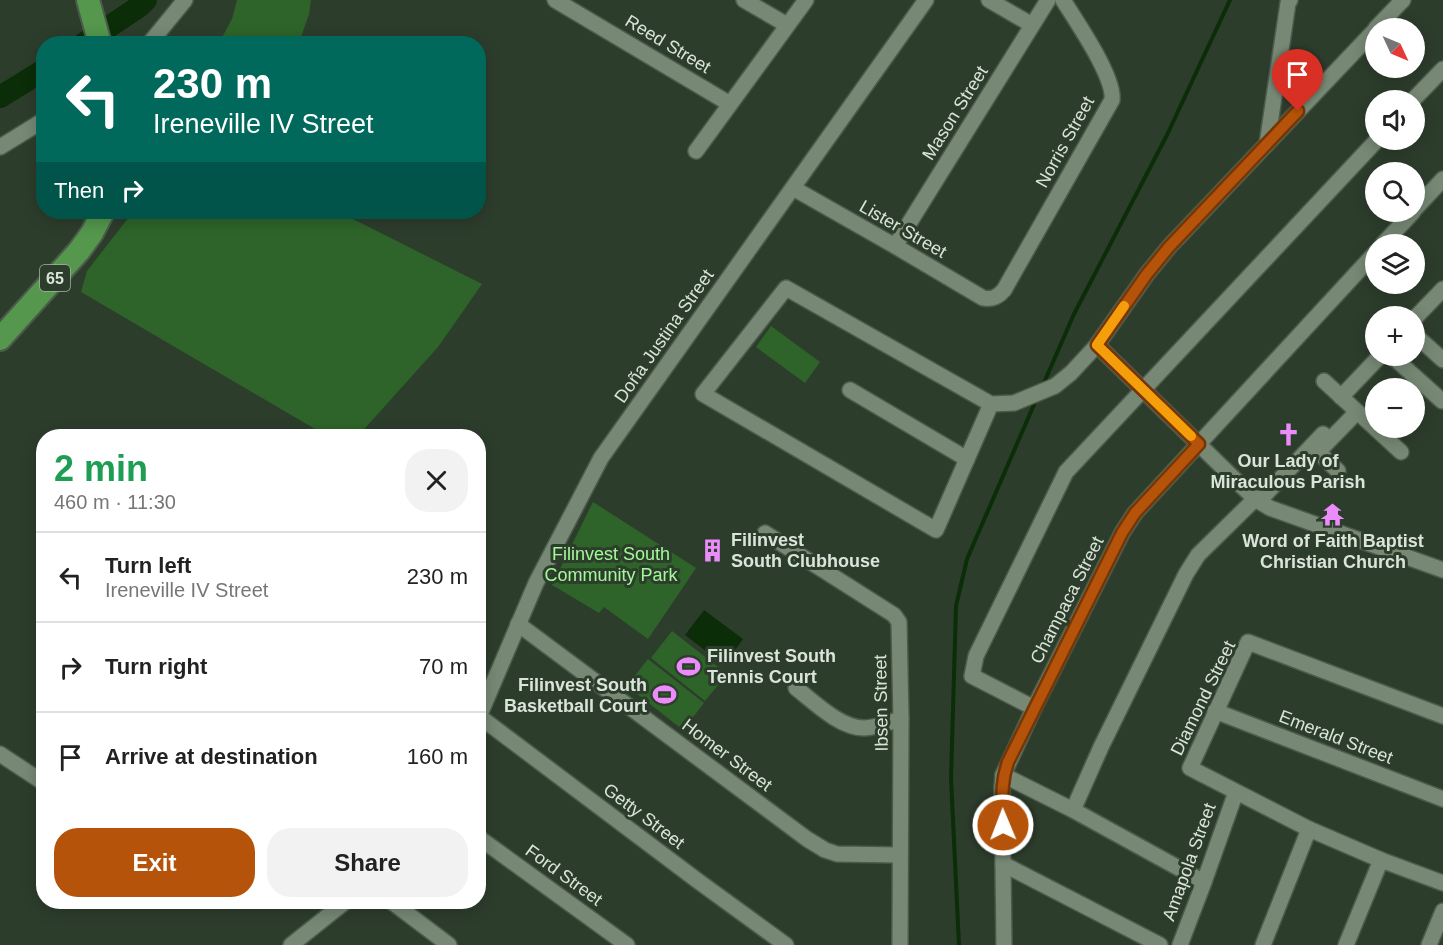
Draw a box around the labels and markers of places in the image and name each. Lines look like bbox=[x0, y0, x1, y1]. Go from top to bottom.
pin bbox=[1272, 49, 1323, 111]
church icon: Our Lady of Miraculous Parish bbox=[1275, 422, 1301, 448]
place label: Our Lady of Miraculous Parish bbox=[1210, 451, 1366, 492]
temple icon: Word of Faith Baptist Christian Church bbox=[1320, 502, 1346, 528]
place label: Filinvest South Clubhouse bbox=[731, 530, 880, 571]
place label: Word of Faith Baptist Christian Church bbox=[1242, 531, 1424, 572]
building icon: Filinvest South Clubhouse bbox=[700, 537, 726, 563]
place label: Filinvest South Tennis Court bbox=[707, 646, 836, 687]
sports icon: Filinvest South Tennis Court bbox=[676, 653, 702, 679]
place label: Filinvest South Basketball Court bbox=[504, 675, 647, 716]
sports icon: Filinvest South Basketball Court bbox=[652, 682, 678, 708]

